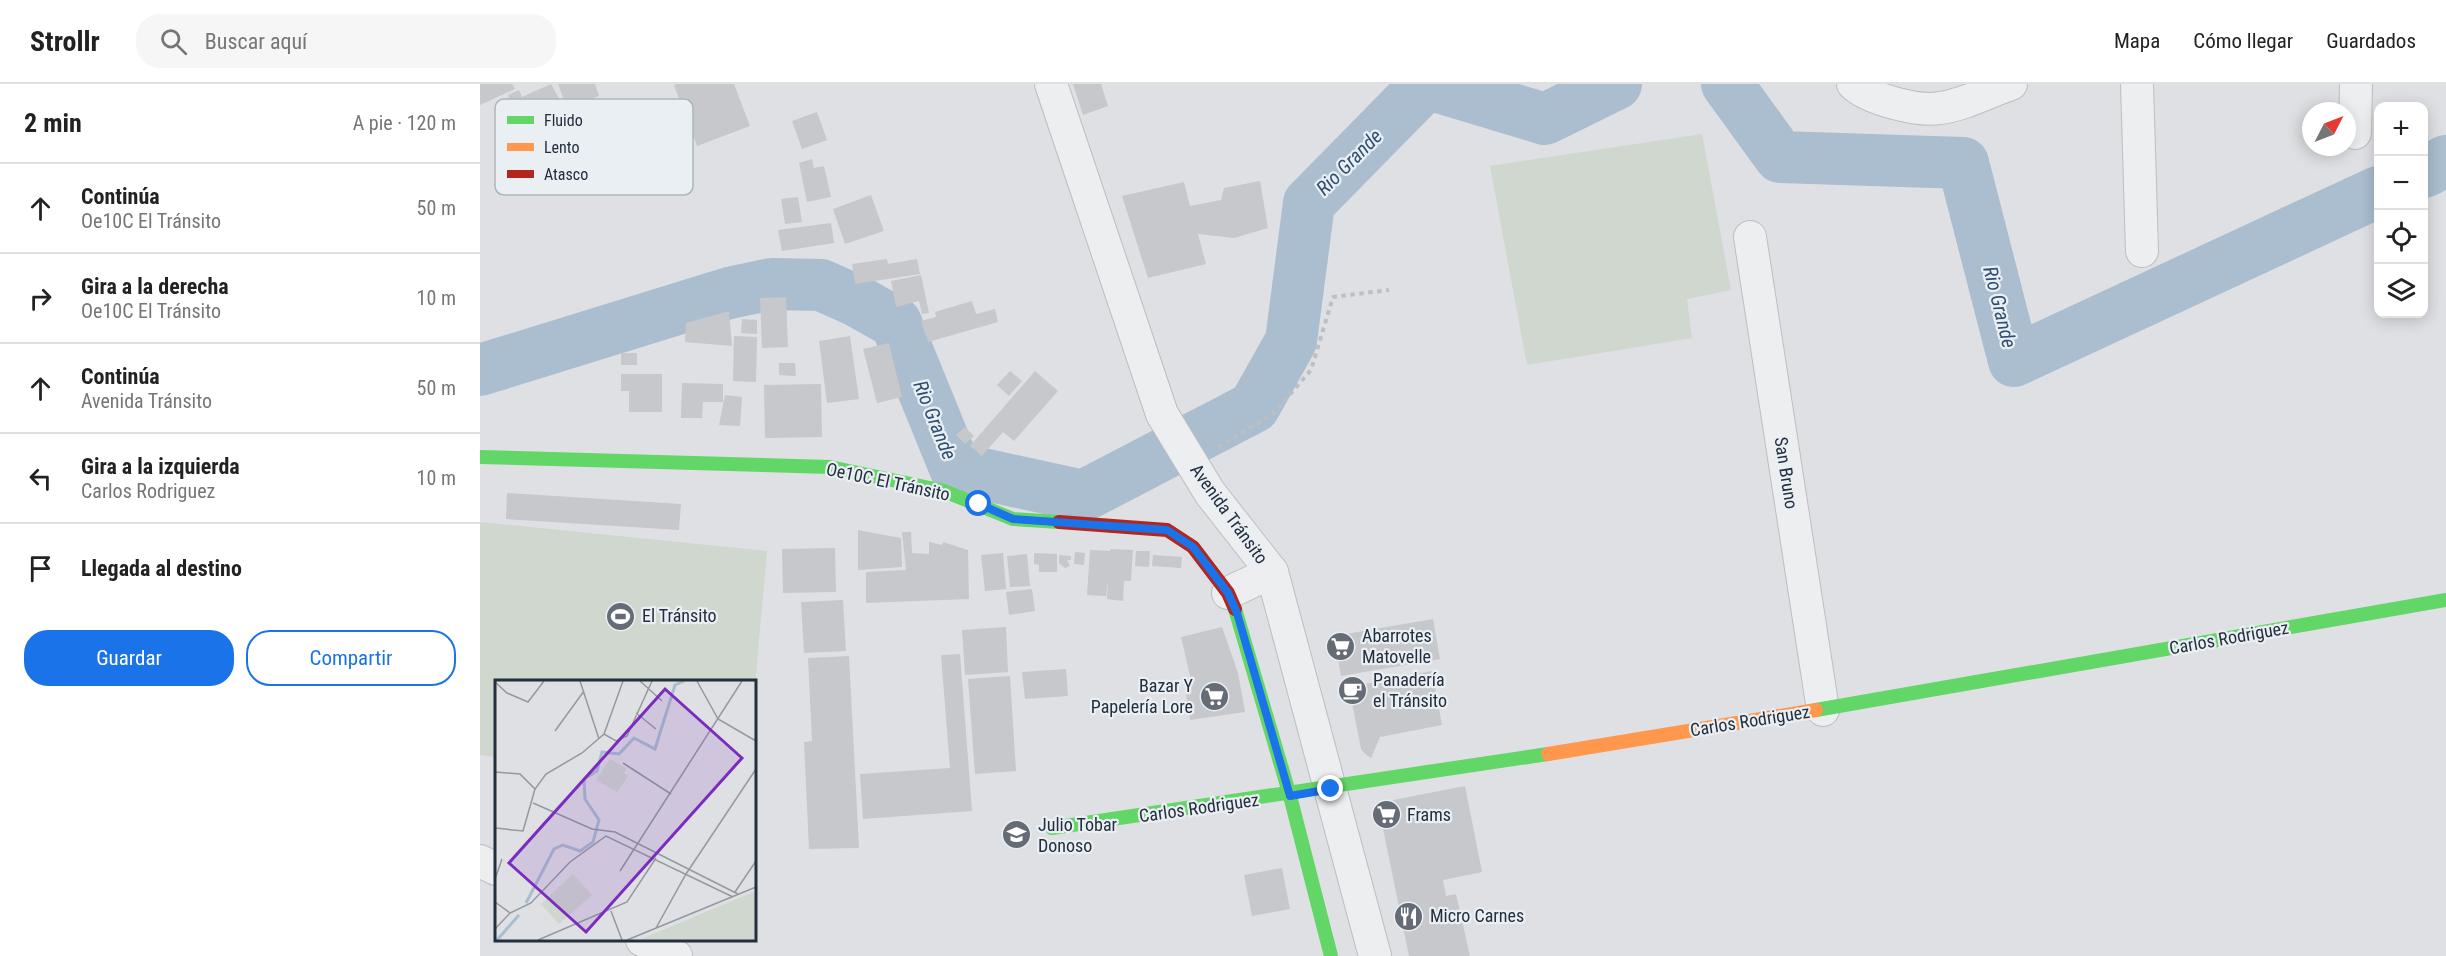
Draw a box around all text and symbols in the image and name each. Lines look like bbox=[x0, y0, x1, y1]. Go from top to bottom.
search box bbox=[136, 14, 556, 68]
text: Strollr bbox=[30, 25, 100, 58]
icon: search bbox=[157, 25, 190, 58]
text: Buscar aquí bbox=[205, 29, 307, 54]
text: Mapa bbox=[2114, 29, 2160, 53]
text: Cómo llegar bbox=[2193, 29, 2293, 53]
text: Guardados bbox=[2326, 29, 2416, 53]
legend bbox=[495, 99, 693, 195]
north arrow bbox=[2302, 102, 2356, 156]
map controls bbox=[2374, 102, 2428, 318]
button: + bbox=[2374, 102, 2428, 156]
text: 2 min bbox=[24, 108, 82, 138]
text: A pie · 120 m bbox=[353, 111, 456, 135]
text: Fluido bbox=[544, 111, 583, 130]
water label: Rio Grande bbox=[1311, 124, 1387, 200]
text: Lento bbox=[544, 138, 579, 157]
button: − bbox=[2374, 156, 2428, 210]
text: Atasco bbox=[544, 165, 588, 184]
text: Continúa bbox=[81, 184, 160, 209]
icon: ahead bbox=[24, 192, 57, 225]
text: 50 m bbox=[417, 196, 456, 220]
text: Oe10C El Tránsito bbox=[81, 209, 221, 233]
button: locate bbox=[2374, 210, 2428, 264]
water label: Rio Grande bbox=[1978, 264, 2022, 350]
button: layers bbox=[2374, 264, 2428, 318]
text: Gira a la derecha bbox=[81, 274, 229, 299]
icon: right bbox=[24, 282, 57, 315]
text: 10 m bbox=[417, 286, 456, 310]
text: Oe10C El Tránsito bbox=[81, 299, 221, 323]
text: Continúa bbox=[81, 364, 160, 389]
icon: ahead bbox=[24, 372, 57, 405]
text: 50 m bbox=[417, 376, 456, 400]
water label: Rio Grande bbox=[908, 377, 962, 463]
text: Avenida Tránsito bbox=[81, 389, 212, 413]
street label: San Bruno bbox=[1770, 435, 1803, 510]
text: Gira a la izquierda bbox=[81, 454, 240, 479]
street label: Oe10C El Tránsito bbox=[824, 458, 952, 505]
street label: Avenida Tránsito bbox=[1186, 460, 1273, 568]
icon: left bbox=[24, 462, 57, 495]
text: 10 m bbox=[417, 466, 456, 490]
text: Carlos Rodriguez bbox=[81, 479, 215, 503]
route start bbox=[965, 490, 991, 516]
icon: arrive bbox=[24, 552, 57, 585]
text: Llegada al destino bbox=[81, 556, 242, 581]
sports icon: El Tránsito bbox=[605, 600, 637, 632]
place label: El Tránsito bbox=[642, 605, 717, 626]
street label: Carlos Rodriguez bbox=[2168, 617, 2290, 658]
place label: Abarrotes Matovelle bbox=[1362, 625, 1432, 667]
button: Guardar bbox=[24, 630, 234, 686]
button: Compartir bbox=[246, 630, 456, 686]
supermarket icon: Abarrotes Matovelle bbox=[1325, 630, 1357, 662]
place label: Panadería el Tránsito bbox=[1373, 669, 1447, 711]
cafe icon: Panadería el Tránsito bbox=[1336, 674, 1368, 706]
place label: Bazar Y Papelería Lore bbox=[1091, 675, 1194, 717]
inset map bbox=[495, 680, 756, 941]
supermarket icon: Bazar Y Papelería Lore bbox=[1198, 680, 1230, 712]
street label: Carlos Rodriguez bbox=[1689, 701, 1811, 740]
route end bbox=[1317, 775, 1343, 801]
street label: Carlos Rodriguez bbox=[1138, 789, 1260, 826]
supermarket icon: Frams bbox=[1370, 799, 1402, 831]
place label: Frams bbox=[1407, 804, 1451, 825]
place label: Julio Tobar Donoso bbox=[1038, 814, 1118, 856]
school or university icon: Julio Tobar Donoso bbox=[1001, 819, 1033, 851]
restaurant icon: Micro Carnes bbox=[1393, 900, 1425, 932]
place label: Micro Carnes bbox=[1430, 905, 1524, 926]

